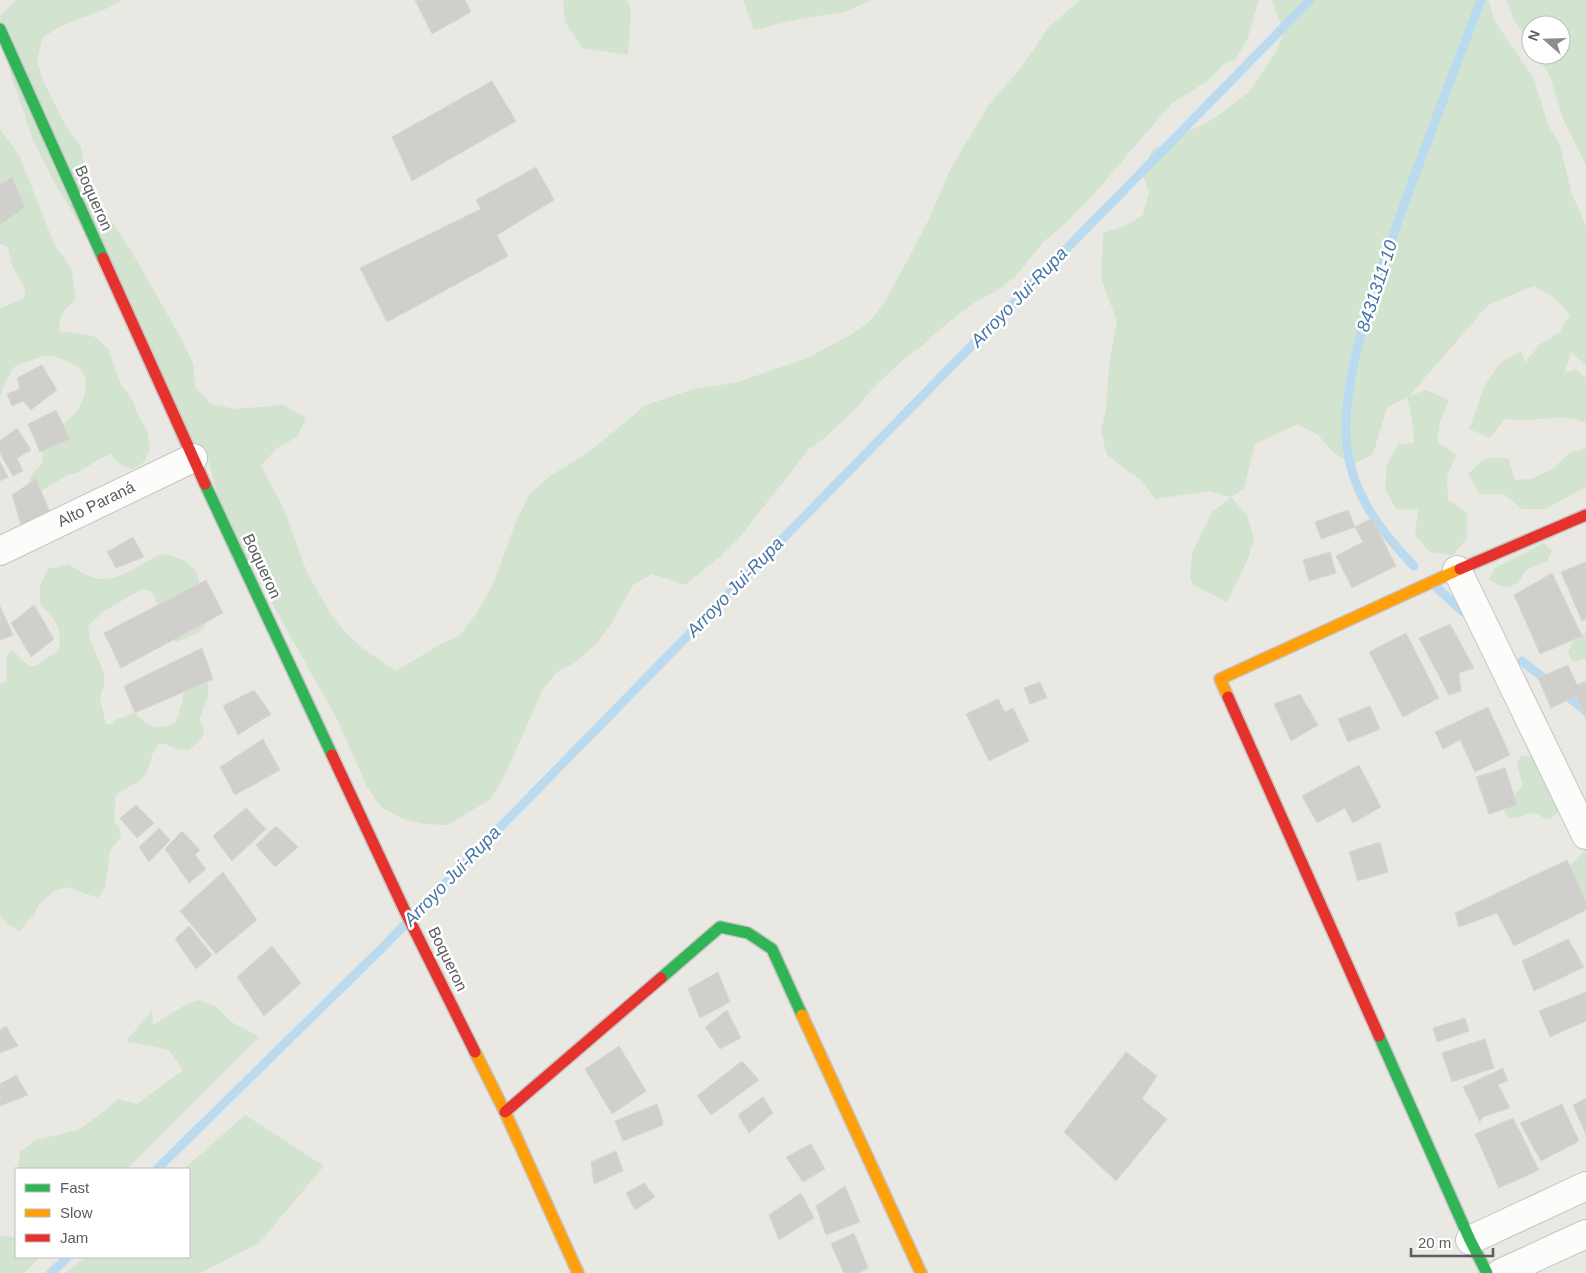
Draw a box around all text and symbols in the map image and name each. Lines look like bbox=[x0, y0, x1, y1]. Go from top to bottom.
north arrow bbox=[1521, 15, 1571, 65]
text: N bbox=[1525, 28, 1543, 43]
street label: Boqueron bbox=[72, 163, 116, 233]
water label: 8431311-10 bbox=[1353, 238, 1401, 334]
water label: Arroyo Jui-Rupa bbox=[966, 243, 1071, 351]
street label: Alto Paraná bbox=[55, 478, 137, 530]
street label: Boqueron bbox=[240, 531, 284, 601]
water label: Arroyo Jui-Rupa bbox=[682, 533, 787, 641]
water label: Arroyo Jui-Rupa bbox=[399, 822, 504, 930]
street label: Boqueron bbox=[425, 924, 471, 994]
legend bbox=[15, 1168, 190, 1258]
text: Fast bbox=[60, 1179, 90, 1196]
text: Slow bbox=[60, 1204, 93, 1221]
scale bar bbox=[1411, 1226, 1494, 1258]
text: Jam bbox=[60, 1229, 88, 1246]
text: 20 m bbox=[1418, 1234, 1451, 1251]

